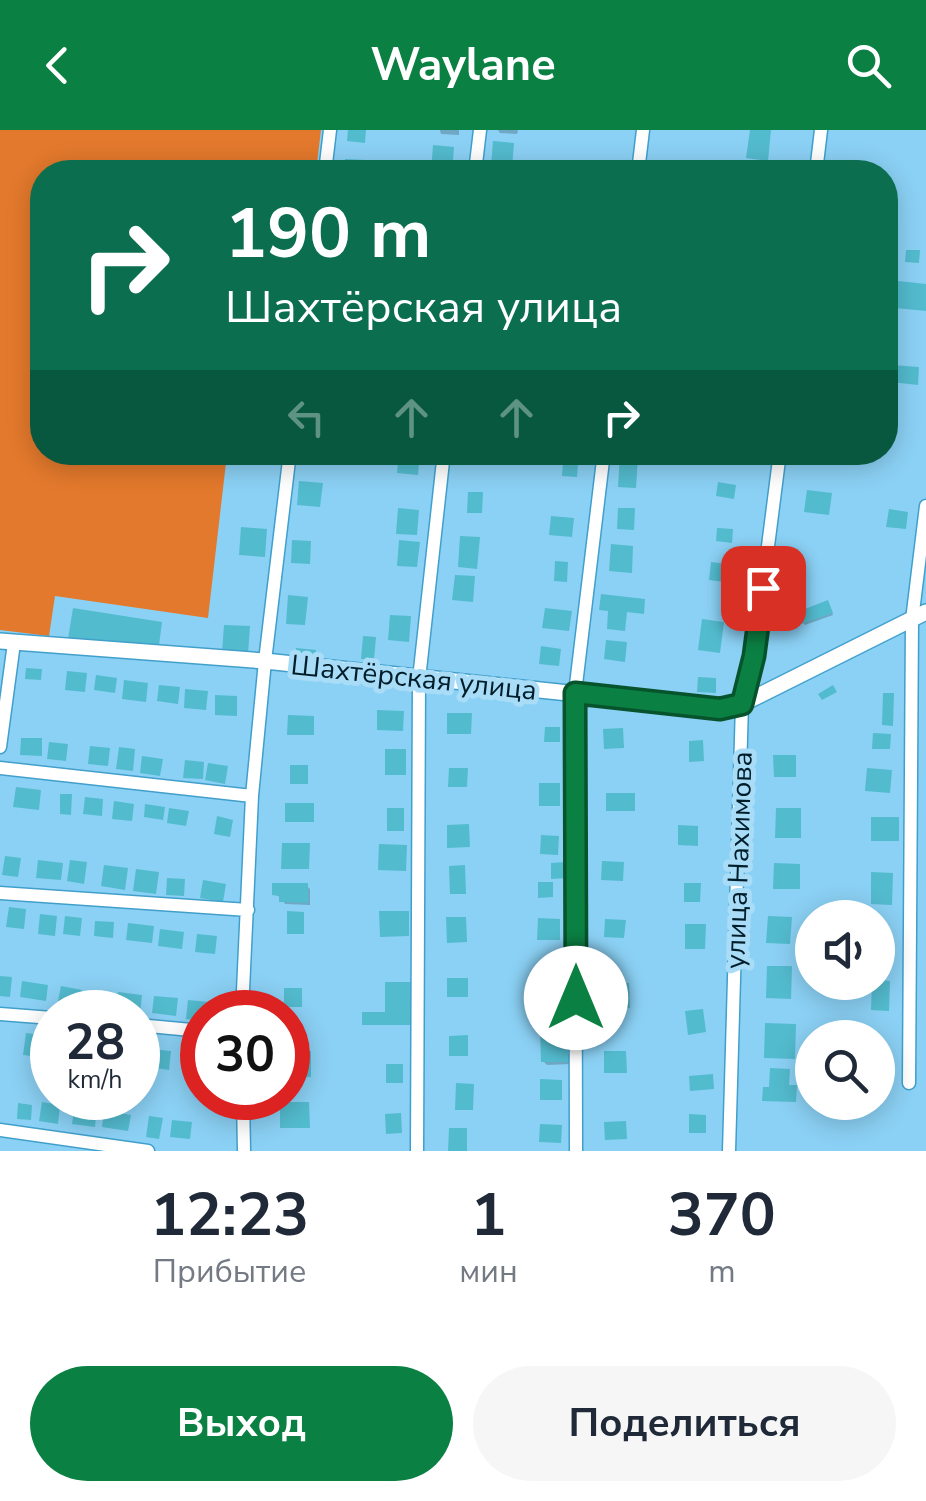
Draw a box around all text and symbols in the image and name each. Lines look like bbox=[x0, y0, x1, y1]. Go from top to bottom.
text: Waylane bbox=[370, 35, 556, 96]
icon: back bbox=[30, 38, 85, 93]
icon: search bbox=[841, 38, 896, 93]
text: 190 m bbox=[225, 186, 431, 282]
icon: right bbox=[60, 200, 190, 330]
text: Шахтёрская улица bbox=[225, 277, 622, 338]
icon: left bbox=[279, 390, 334, 445]
icon: ahead bbox=[384, 390, 439, 445]
icon: ahead bbox=[489, 390, 544, 445]
icon: right bbox=[594, 390, 649, 445]
pin bbox=[721, 546, 806, 631]
icon: arrive bbox=[736, 561, 791, 616]
street label: Шахтёрская улица bbox=[289, 646, 539, 710]
street label: улица Нахимова bbox=[716, 751, 762, 969]
map controls bbox=[795, 900, 895, 1120]
button: sound bbox=[795, 900, 895, 1000]
position arrow bbox=[524, 946, 628, 1050]
speed limit sign: 30 bbox=[180, 990, 310, 1120]
text: 28 bbox=[65, 1008, 125, 1077]
button: search bbox=[795, 1020, 895, 1120]
text: km/h bbox=[67, 1063, 123, 1097]
text: 12:23 bbox=[150, 1174, 309, 1256]
text: 1 bbox=[470, 1174, 506, 1256]
text: 370 bbox=[668, 1174, 776, 1256]
text: Прибытие bbox=[153, 1250, 306, 1293]
text: мин bbox=[459, 1250, 518, 1293]
text: m bbox=[708, 1250, 736, 1293]
button: Выход bbox=[30, 1366, 453, 1481]
button: Поделиться bbox=[473, 1366, 896, 1481]

